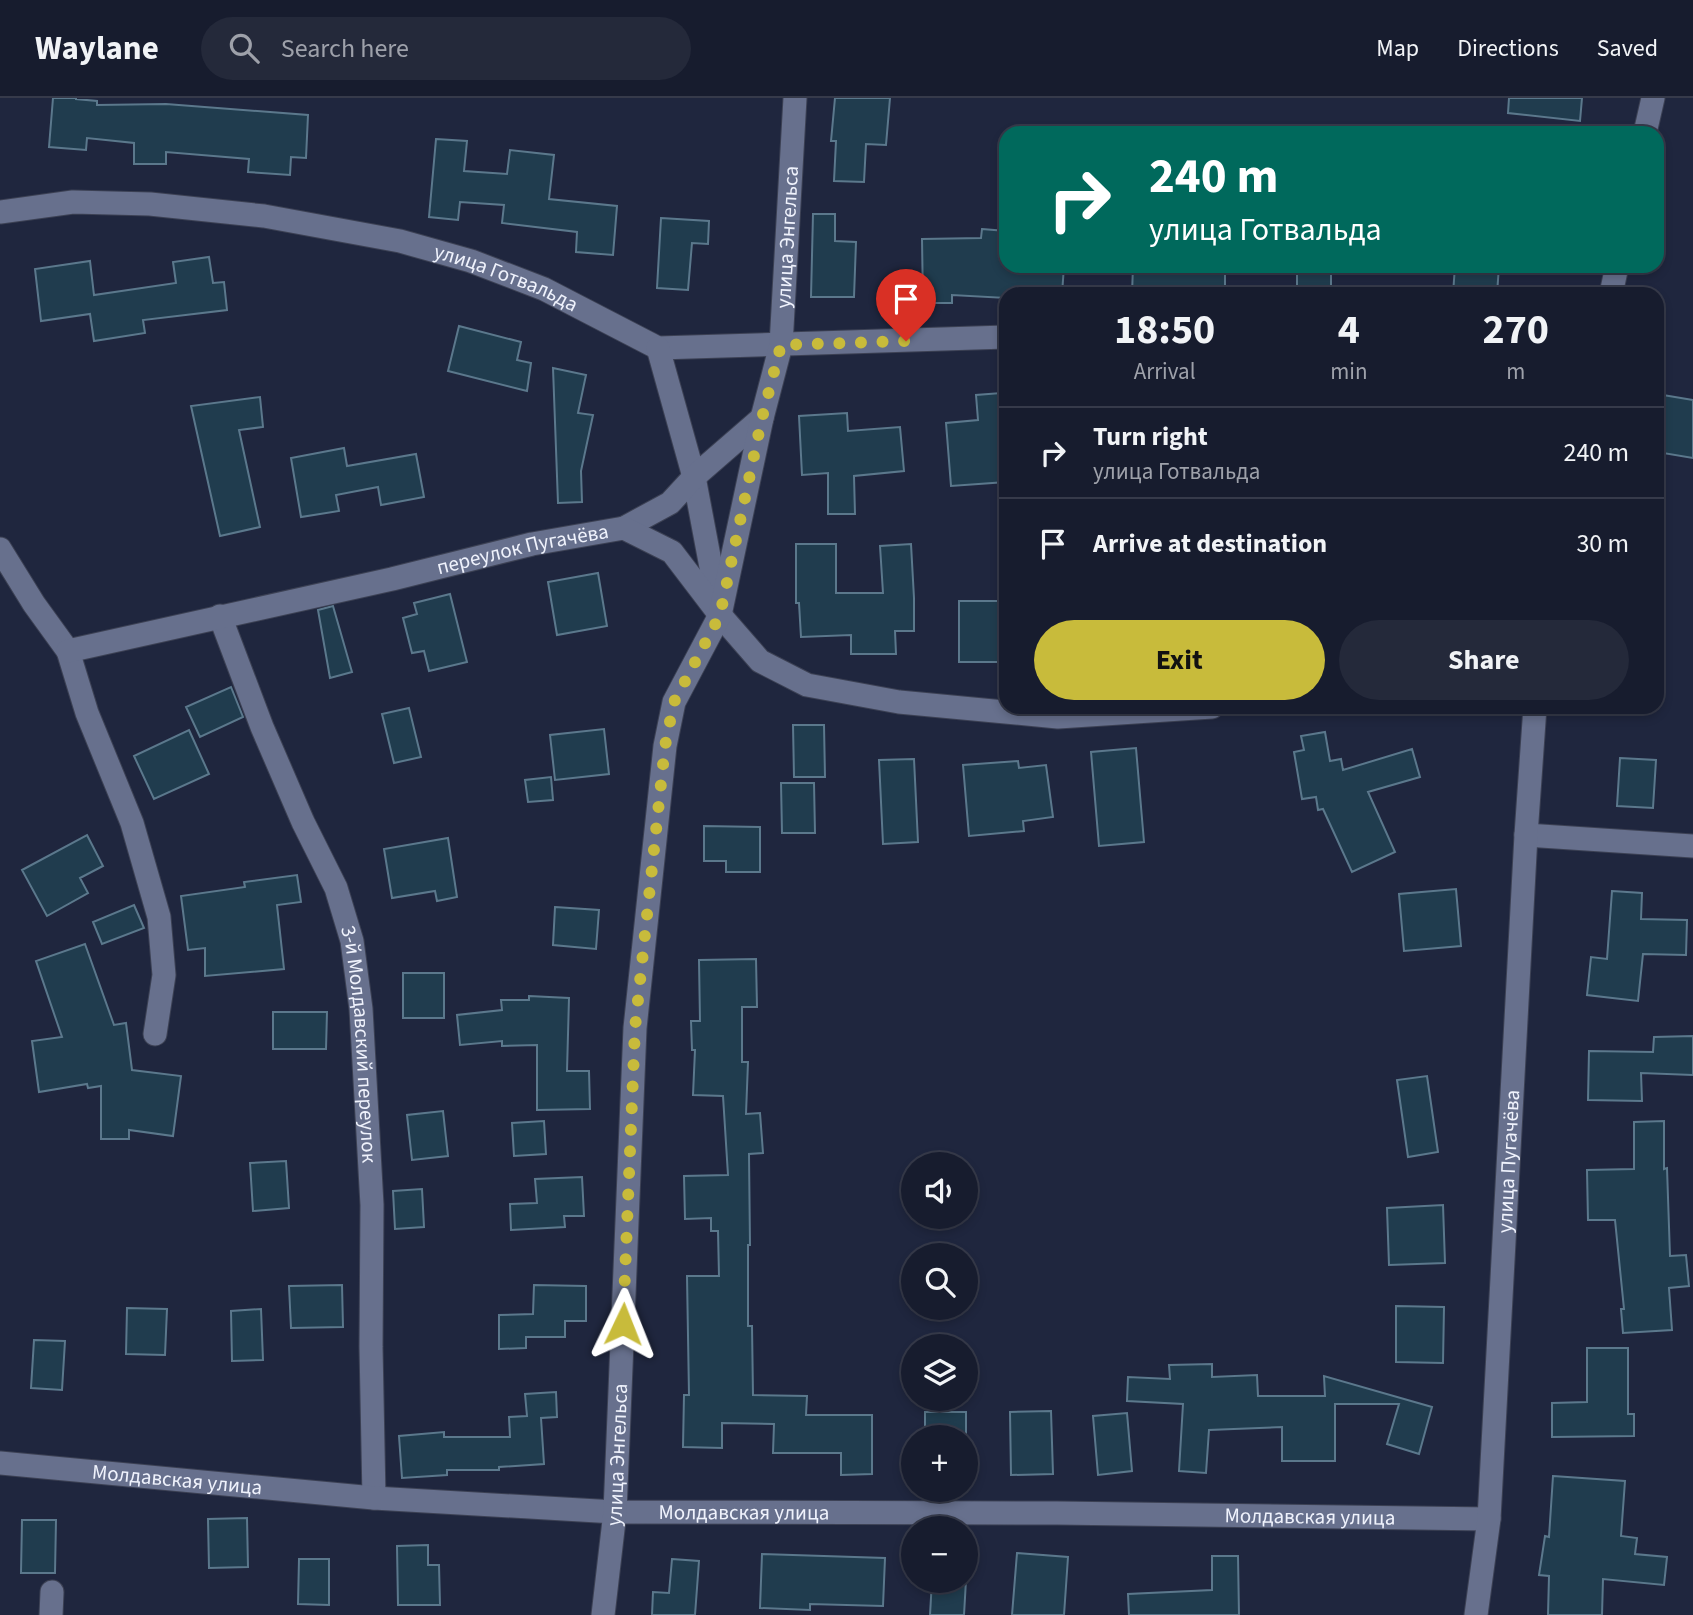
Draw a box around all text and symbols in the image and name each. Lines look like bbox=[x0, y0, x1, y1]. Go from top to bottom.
search box bbox=[201, 17, 691, 80]
text: Waylane bbox=[35, 25, 159, 72]
icon: search bbox=[225, 29, 263, 67]
text: Search here bbox=[281, 30, 409, 67]
text: Map bbox=[1376, 31, 1419, 66]
text: Directions bbox=[1457, 31, 1559, 66]
text: Saved bbox=[1597, 31, 1658, 66]
text: 240 m bbox=[1149, 142, 1278, 212]
icon: right bbox=[1034, 154, 1125, 245]
street label: улица Энгельса bbox=[768, 165, 806, 309]
text: улица Готвальда bbox=[1149, 207, 1382, 253]
street label: улица Готвальда bbox=[431, 236, 584, 319]
pin bbox=[876, 269, 936, 341]
icon: arrive bbox=[887, 280, 925, 318]
text: 18:50 bbox=[1114, 300, 1215, 360]
text: 4 bbox=[1338, 300, 1360, 360]
text: 270 bbox=[1482, 300, 1549, 360]
text: Arrival bbox=[1134, 355, 1196, 388]
text: min bbox=[1330, 355, 1368, 388]
text: m bbox=[1506, 355, 1525, 388]
text: Turn right bbox=[1093, 418, 1208, 455]
icon: right bbox=[1034, 434, 1072, 472]
text: 240 m bbox=[1563, 434, 1629, 471]
text: улица Готвальда bbox=[1093, 455, 1260, 488]
street label: переулок Пугачёва bbox=[433, 516, 611, 582]
icon: arrive bbox=[1034, 525, 1072, 563]
text: Arrive at destination bbox=[1093, 525, 1327, 562]
text: 30 m bbox=[1576, 525, 1629, 562]
button: Exit bbox=[1034, 620, 1325, 700]
button: Share bbox=[1339, 620, 1629, 700]
street label: 3-й Молдавский переулок bbox=[333, 922, 385, 1164]
street label: улица Пугачёва bbox=[1489, 1089, 1527, 1234]
map controls bbox=[901, 1152, 978, 1593]
button: sound bbox=[901, 1152, 978, 1229]
button: search bbox=[901, 1243, 978, 1320]
position arrow bbox=[586, 1287, 660, 1361]
button: layers bbox=[901, 1334, 978, 1411]
street label: улица Энгельса bbox=[598, 1383, 635, 1528]
button: + bbox=[901, 1425, 978, 1502]
street label: Молдавская улица bbox=[91, 1457, 264, 1502]
street label: Молдавская улица bbox=[659, 1497, 829, 1527]
street label: Молдавская улица bbox=[1224, 1500, 1396, 1533]
button: − bbox=[901, 1516, 978, 1593]

